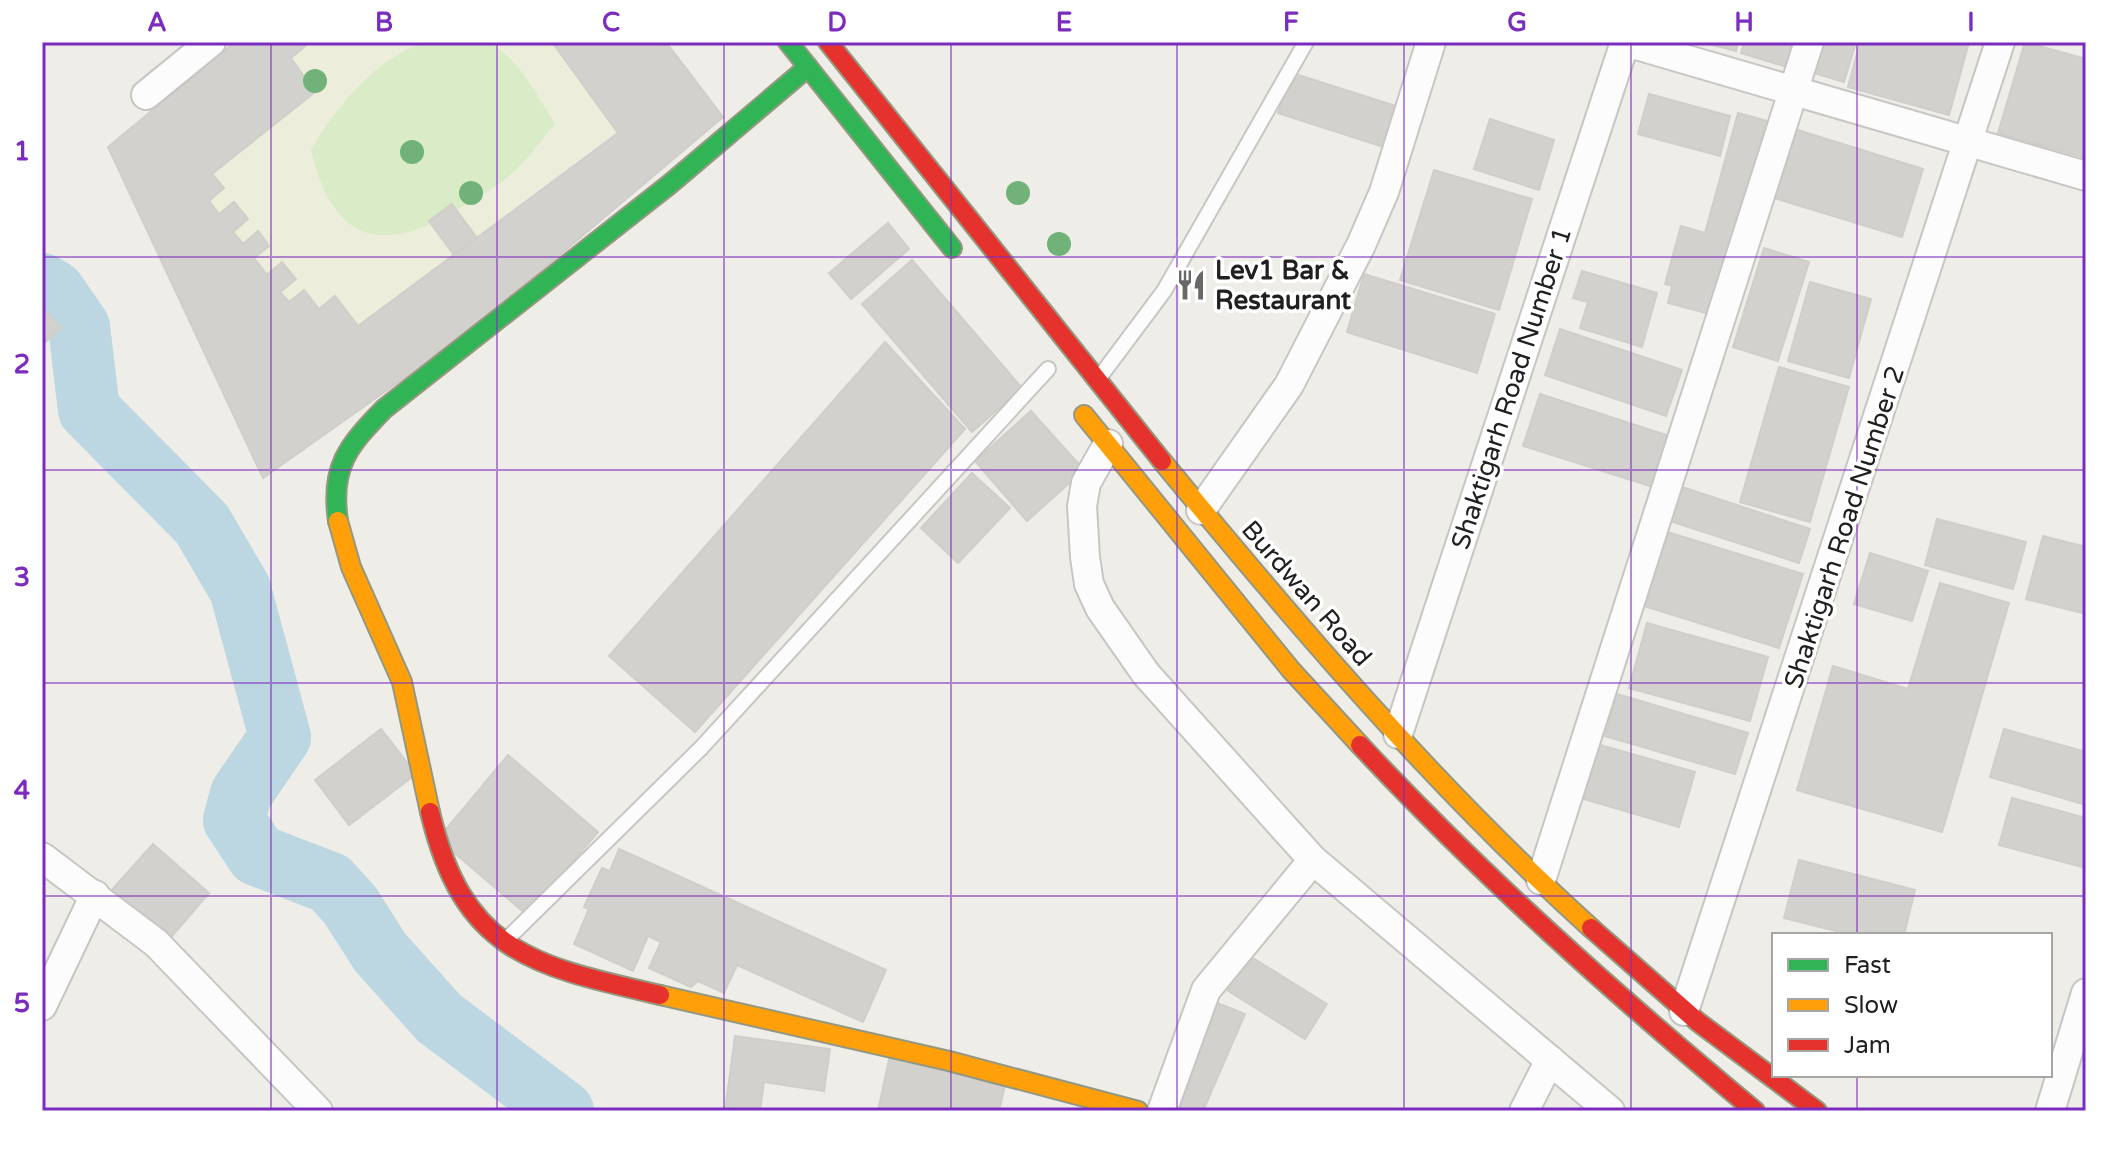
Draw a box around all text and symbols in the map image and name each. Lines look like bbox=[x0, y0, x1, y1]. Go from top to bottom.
text: A bbox=[147, 7, 167, 38]
text: B bbox=[375, 7, 393, 38]
text: C bbox=[602, 7, 620, 38]
text: D bbox=[827, 7, 847, 38]
text: E bbox=[1056, 7, 1072, 38]
text: F bbox=[1283, 7, 1299, 38]
text: G bbox=[1507, 7, 1527, 38]
text: H bbox=[1734, 7, 1754, 38]
text: I bbox=[1967, 7, 1975, 38]
text: 1 bbox=[14, 136, 30, 167]
street label: Shaktigarh Road Number 1 bbox=[1445, 223, 1578, 553]
place label: Lev1 Bar & Restaurant bbox=[1215, 255, 1351, 316]
restaurant icon: Lev1 Bar & Restaurant bbox=[1174, 268, 1208, 302]
text: 2 bbox=[14, 349, 30, 380]
street label: Shaktigarh Road Number 2 bbox=[1778, 362, 1911, 692]
street label: Burdwan Road bbox=[1235, 514, 1378, 672]
text: 3 bbox=[14, 562, 30, 593]
text: 4 bbox=[14, 775, 30, 806]
legend bbox=[1772, 933, 2052, 1077]
text: Fast bbox=[1844, 951, 1891, 980]
text: 5 bbox=[14, 988, 30, 1019]
text: Slow bbox=[1844, 991, 1898, 1020]
text: Jam bbox=[1844, 1031, 1891, 1060]

